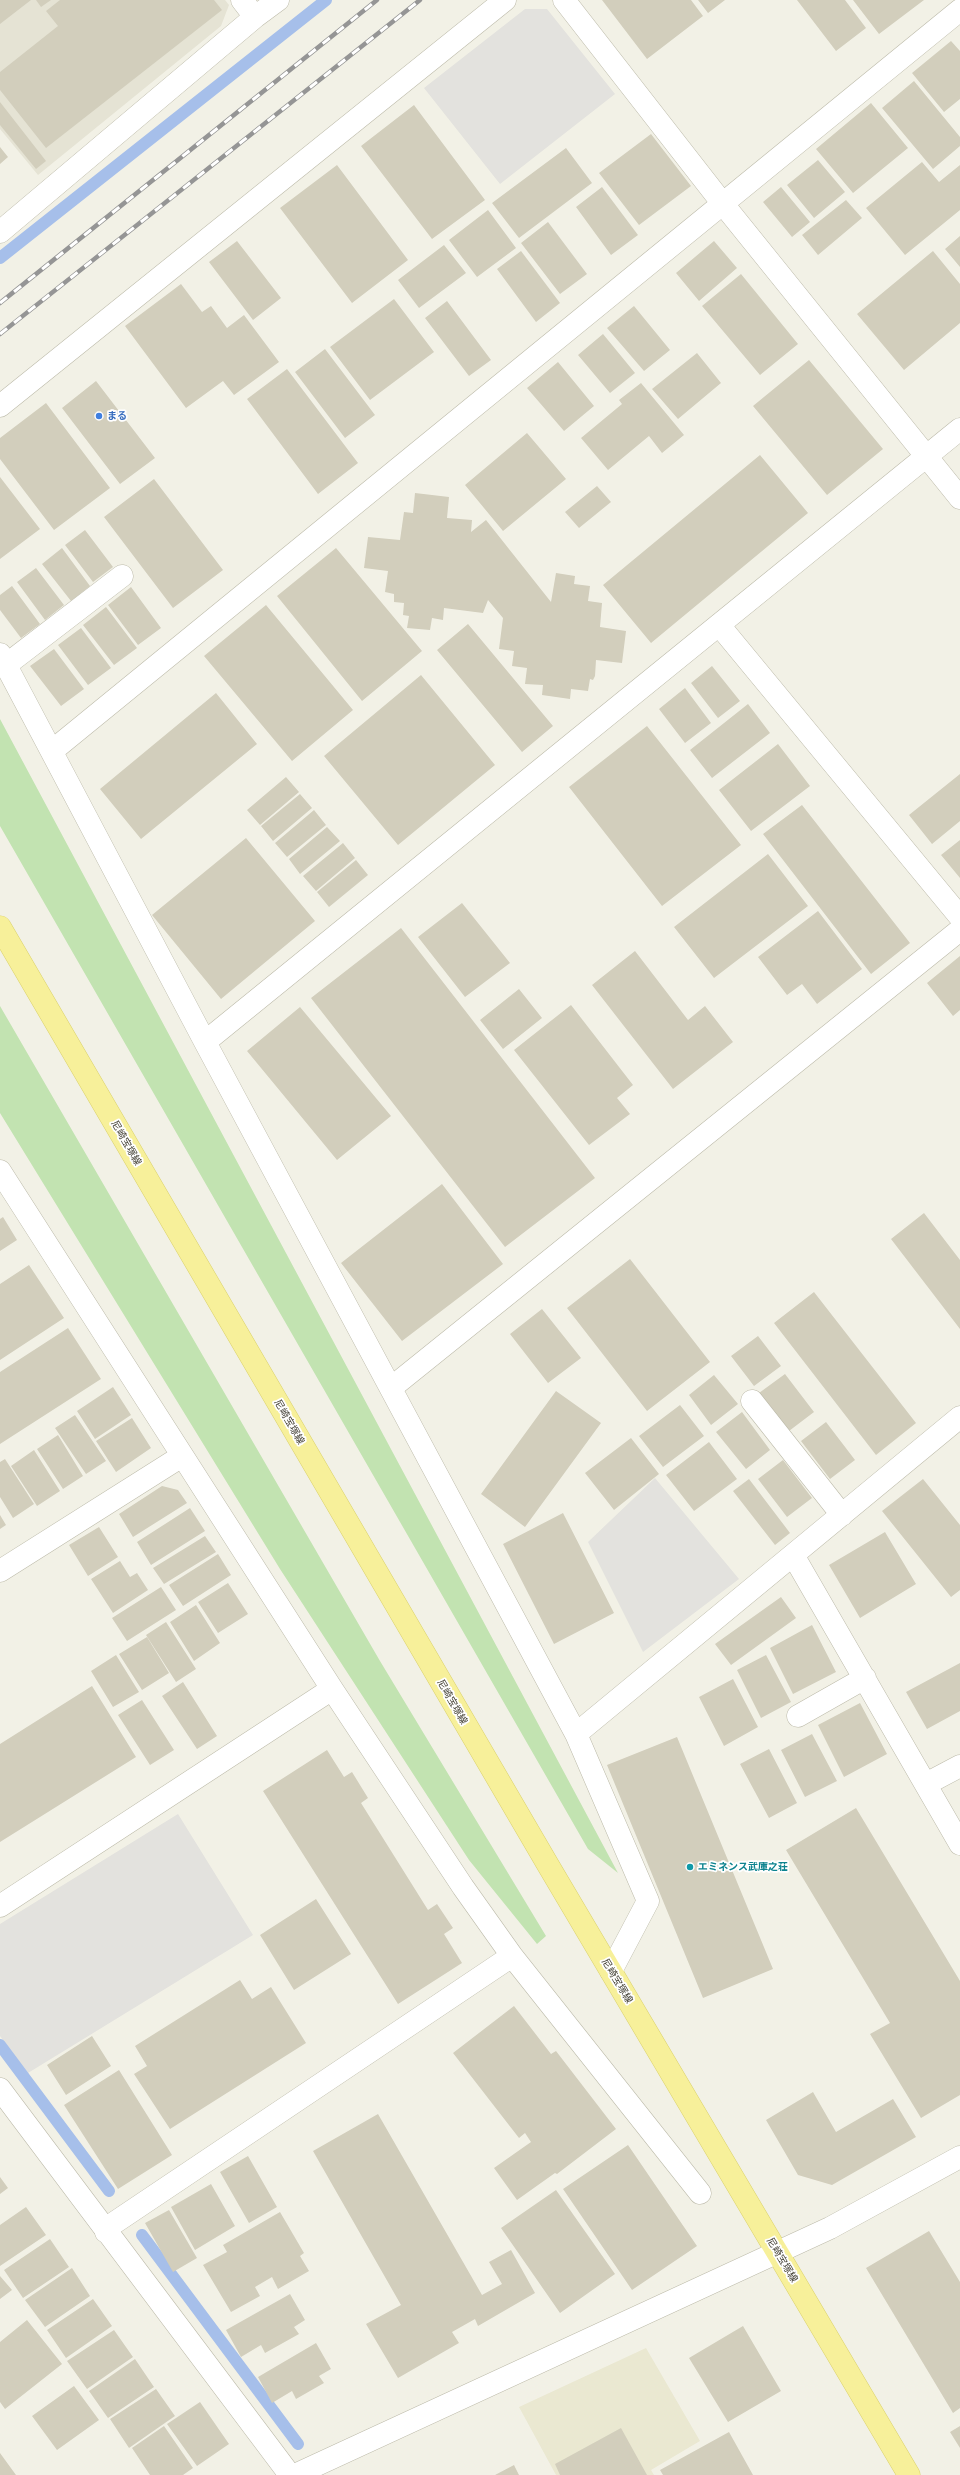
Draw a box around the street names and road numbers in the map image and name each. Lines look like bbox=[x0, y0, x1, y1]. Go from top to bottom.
street label: 尼崎宝塚線 bbox=[108, 1118, 144, 1168]
street label: 尼崎宝塚線 bbox=[271, 1397, 307, 1447]
street label: 尼崎宝塚線 bbox=[434, 1677, 470, 1727]
street label: 尼崎宝塚線 bbox=[599, 1956, 635, 2006]
street label: 尼崎宝塚線 bbox=[764, 2235, 800, 2285]

